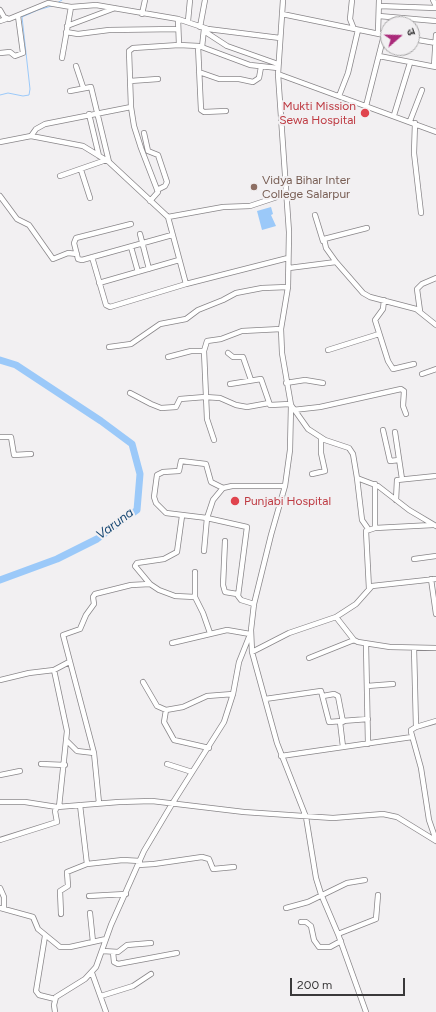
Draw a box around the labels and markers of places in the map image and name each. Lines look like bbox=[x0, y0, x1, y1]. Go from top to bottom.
place label: Mukti Mission Sewa Hospital bbox=[279, 99, 356, 127]
marker: Mukti Mission Sewa Hospital bbox=[359, 107, 371, 119]
place label: Vidya Bihar Inter College Salarpur bbox=[262, 173, 350, 201]
marker: Vidya Bihar Inter College Salarpur bbox=[249, 182, 259, 192]
place label: Punjabi Hospital bbox=[244, 494, 331, 508]
marker: Punjabi Hospital bbox=[229, 495, 241, 507]

